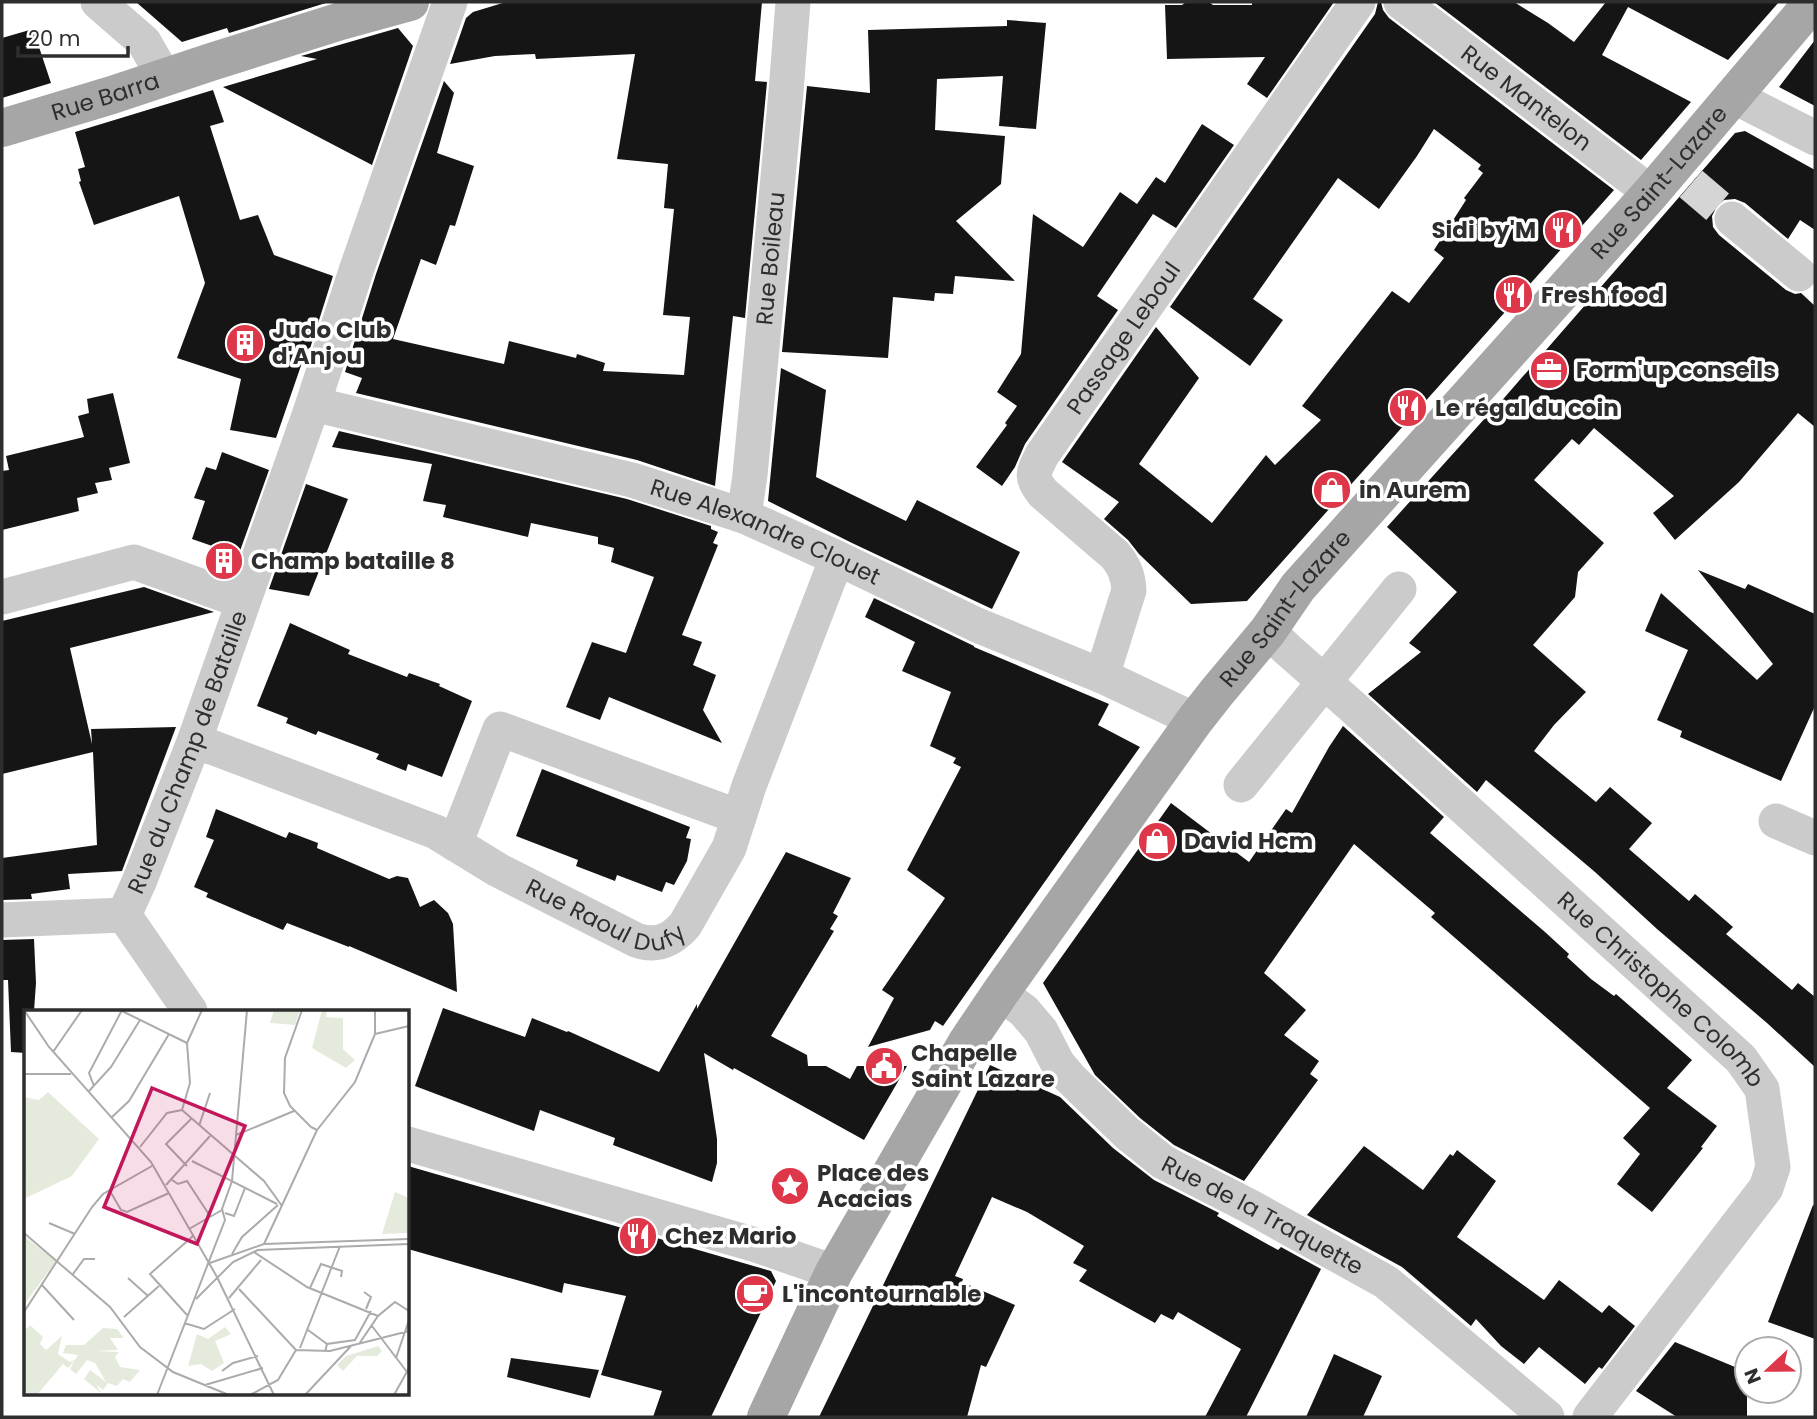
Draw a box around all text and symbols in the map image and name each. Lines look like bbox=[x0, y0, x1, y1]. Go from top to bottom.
scale bar bbox=[18, 14, 128, 58]
text: 20 m bbox=[28, 24, 81, 53]
street label: Rue Mantelon bbox=[1454, 38, 1599, 158]
street label: Rue Barra bbox=[47, 64, 163, 128]
street label: Rue Saint-Lazare bbox=[1583, 99, 1735, 266]
street label: Rue Boileau bbox=[748, 190, 793, 327]
restaurant icon: Sidi by'M bbox=[1542, 209, 1584, 251]
place label: Sidi by'M bbox=[1431, 214, 1536, 246]
street label: Passage Leboul bbox=[1059, 255, 1188, 421]
restaurant icon: Fresh food bbox=[1493, 274, 1535, 316]
place label: Fresh food bbox=[1541, 279, 1664, 311]
place label: Judo Club d'Anjou bbox=[272, 314, 391, 372]
building icon: Judo Club d'Anjou bbox=[224, 322, 266, 364]
office icon: Form'up conseils bbox=[1528, 349, 1570, 391]
place label: Form'up conseils bbox=[1576, 354, 1776, 386]
restaurant icon: Le régal du coin bbox=[1387, 387, 1429, 429]
place label: Le régal du coin bbox=[1435, 392, 1619, 424]
shop icon: in Aurem bbox=[1311, 469, 1353, 511]
street label: Rue Alexandre Clouet bbox=[646, 471, 886, 592]
place label: in Aurem bbox=[1359, 474, 1467, 506]
street label: Rue Saint-Lazare bbox=[1212, 523, 1358, 694]
building icon: Champ bataille 8 bbox=[203, 540, 245, 582]
place label: Champ bataille 8 bbox=[251, 545, 455, 577]
street label: Rue du Champ de Bataille bbox=[120, 606, 255, 899]
shop icon: David Hcm bbox=[1136, 820, 1178, 862]
place label: David Hcm bbox=[1184, 825, 1313, 857]
street label: Rue Raoul Dufy bbox=[520, 871, 692, 959]
street label: Rue Christophe Colomb bbox=[1550, 884, 1772, 1094]
inset map bbox=[24, 1010, 410, 1394]
place label: Chapelle Saint Lazare bbox=[911, 1037, 1055, 1095]
public building icon: Chapelle Saint Lazare bbox=[863, 1045, 905, 1087]
street label: Rue de la Traquette bbox=[1156, 1148, 1369, 1282]
place label: Place des Acacias bbox=[817, 1157, 929, 1215]
place icon: Place des Acacias bbox=[769, 1165, 811, 1207]
restaurant icon: Chez Mario bbox=[617, 1215, 659, 1257]
place label: Chez Mario bbox=[665, 1220, 797, 1252]
cafe icon: L'incontournable bbox=[734, 1273, 776, 1315]
place label: L'incontournable bbox=[782, 1278, 981, 1310]
north arrow bbox=[1733, 1335, 1803, 1405]
text: N bbox=[1738, 1364, 1768, 1388]

